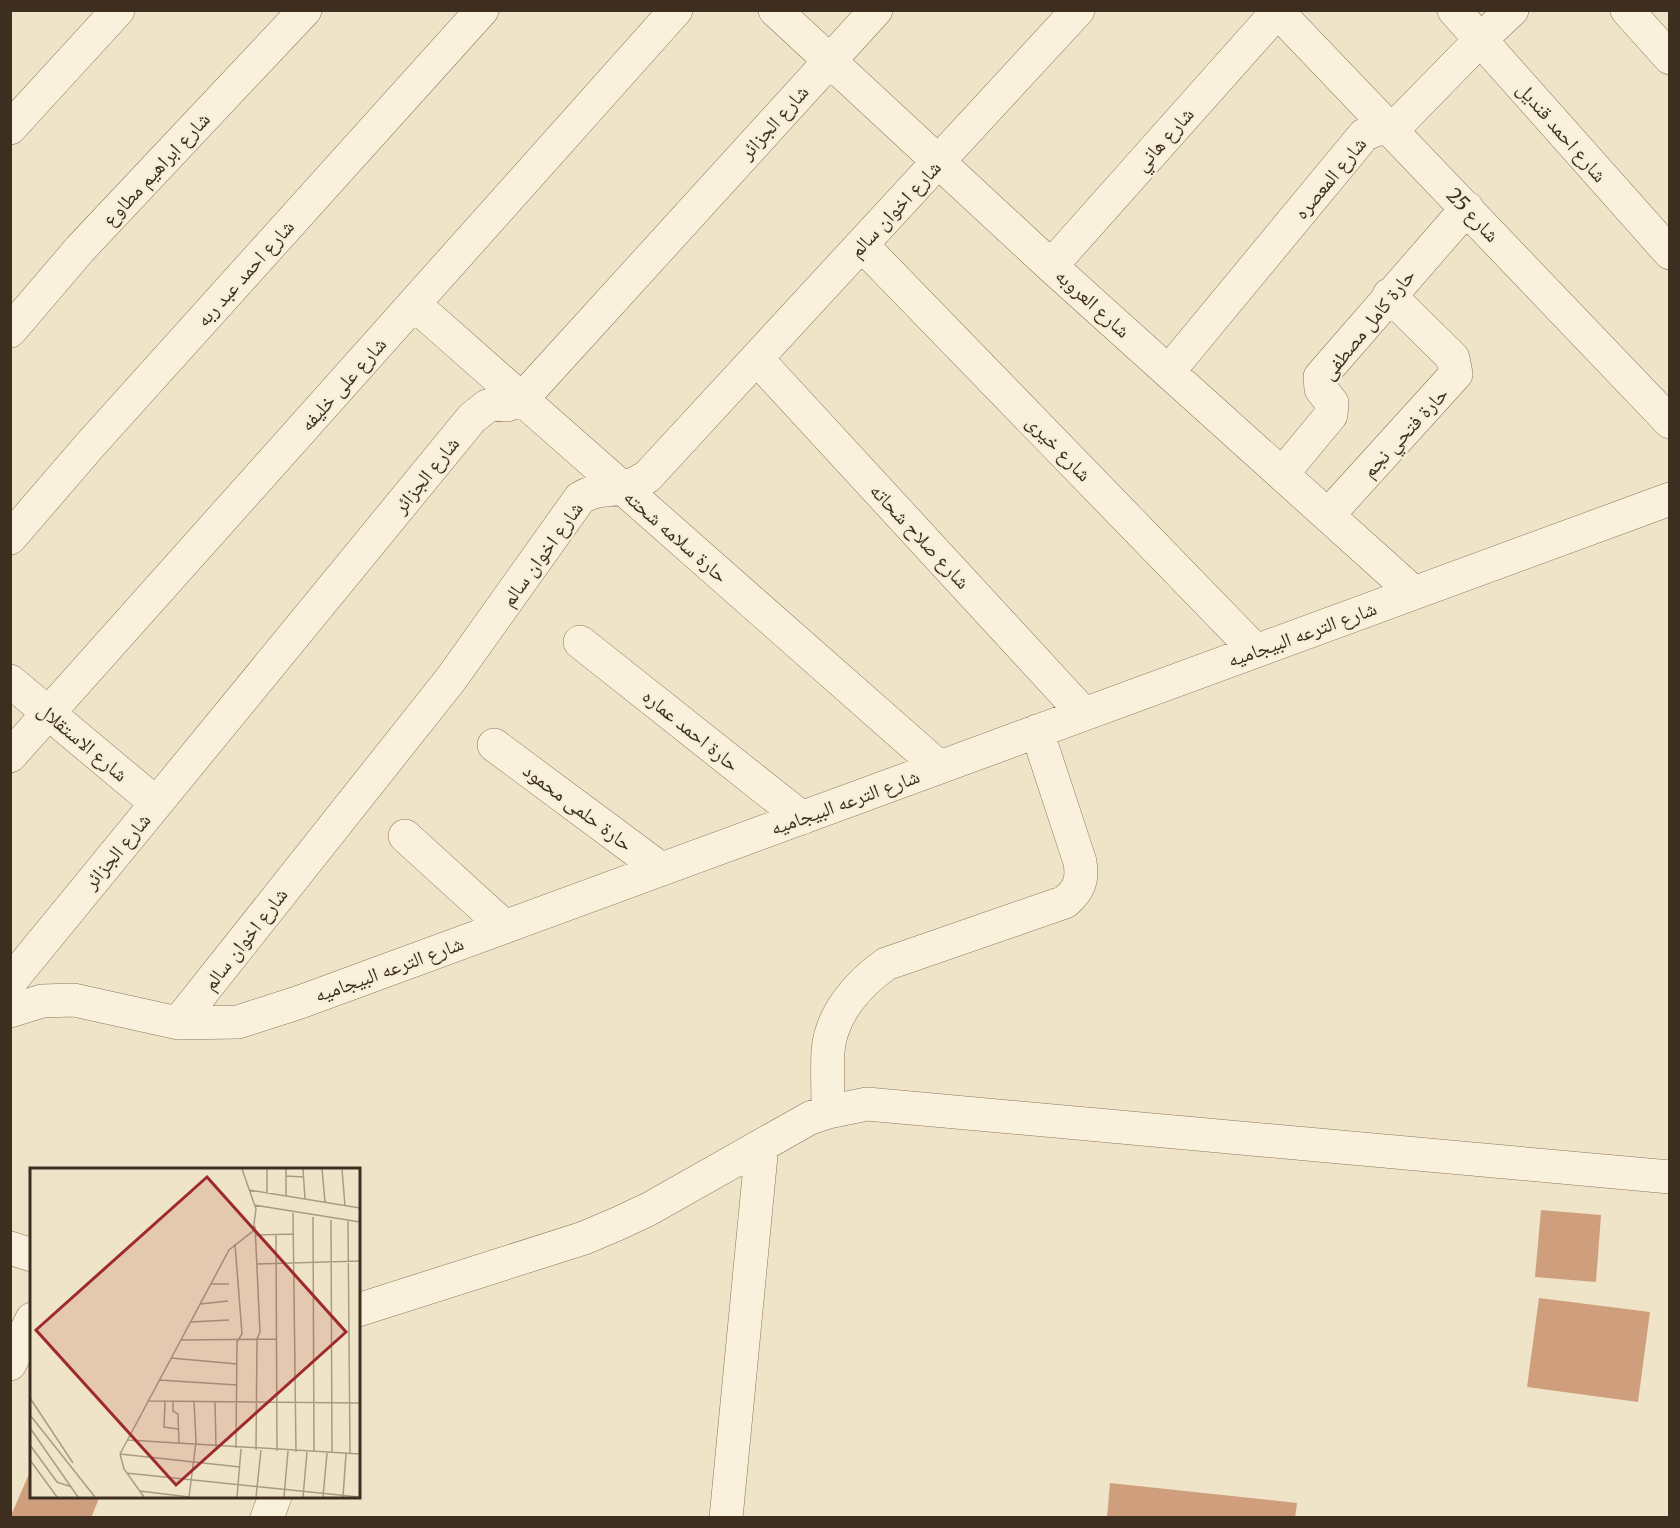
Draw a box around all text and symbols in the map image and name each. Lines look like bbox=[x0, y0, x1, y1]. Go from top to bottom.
street label: شارع احمد قنديل bbox=[1511, 76, 1613, 188]
street label: شارع الجزائر bbox=[733, 79, 814, 165]
street label: شارع هاني bbox=[1128, 102, 1202, 178]
street label: شارع ابراهيم مطاوع bbox=[96, 106, 216, 232]
street label: شارع المعصره bbox=[1288, 131, 1372, 225]
street label: شارع اخوان سالم bbox=[843, 155, 947, 264]
street label: شارع 25 bbox=[1441, 182, 1505, 248]
street label: شارع احمد عبد ربه bbox=[190, 214, 300, 332]
street label: شارع العروبه bbox=[1050, 263, 1136, 343]
street label: حارة كامل مصطفى bbox=[1315, 263, 1420, 384]
street label: شارع على خليفه bbox=[294, 332, 392, 436]
street label: حارة فتحي نجم bbox=[1356, 381, 1456, 485]
street label: شارع خيرى bbox=[1021, 409, 1097, 487]
street label: شارع الجزائر bbox=[386, 431, 465, 520]
street label: شارع صلاح شحاته bbox=[864, 478, 976, 594]
street label: حارة سلامه شحته bbox=[619, 484, 734, 588]
street label: شارع اخوان سالم bbox=[495, 496, 590, 612]
street label: شارع الترعه البيجاميه bbox=[1224, 595, 1380, 673]
street label: حارة احمد عماره bbox=[638, 683, 745, 777]
street label: شارع الاستقلال bbox=[32, 697, 134, 787]
street label: حارة حلمى محمود bbox=[518, 757, 638, 856]
street label: شارع الترعه البيجاميه bbox=[767, 763, 923, 841]
street label: شارع الجزائر bbox=[77, 808, 156, 895]
street label: شارع اخوان سالم bbox=[197, 882, 294, 996]
street label: شارع الترعه البيجاميه bbox=[311, 930, 467, 1008]
inset map bbox=[30, 1168, 360, 1498]

